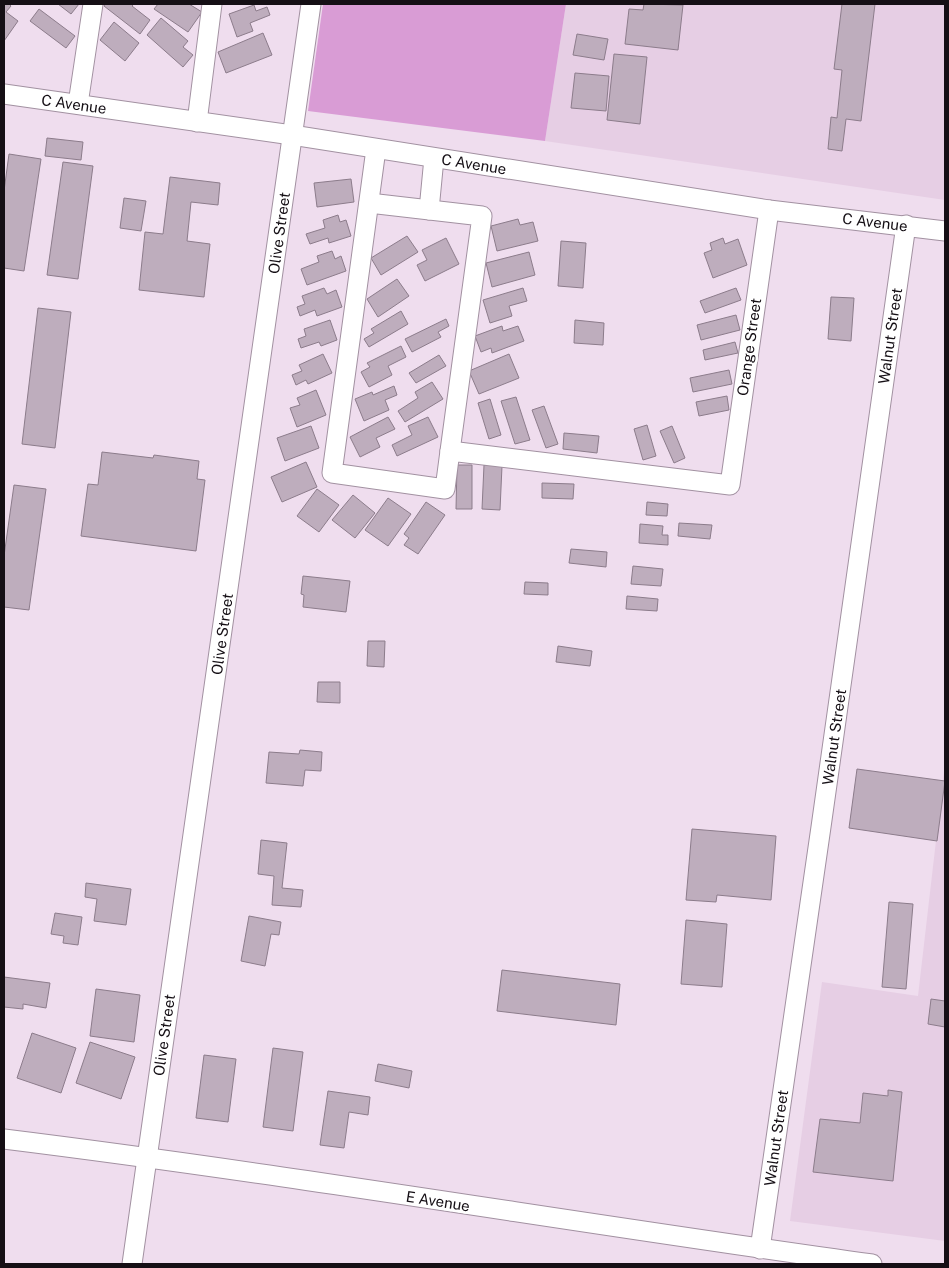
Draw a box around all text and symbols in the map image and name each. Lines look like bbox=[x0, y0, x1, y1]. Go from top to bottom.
street label: C Avenue bbox=[40, 91, 108, 117]
street label: C Avenue bbox=[440, 150, 508, 178]
street label: Olive Street bbox=[265, 191, 293, 275]
street label: C Avenue bbox=[841, 210, 909, 234]
street label: Walnut Street bbox=[875, 287, 905, 385]
street label: Orange Street bbox=[734, 297, 764, 397]
street label: Olive Street bbox=[208, 592, 236, 676]
street label: Walnut Street bbox=[819, 688, 849, 786]
street label: Olive Street bbox=[150, 993, 178, 1077]
street label: Walnut Street bbox=[761, 1089, 791, 1187]
street label: E Avenue bbox=[405, 1188, 471, 1214]

